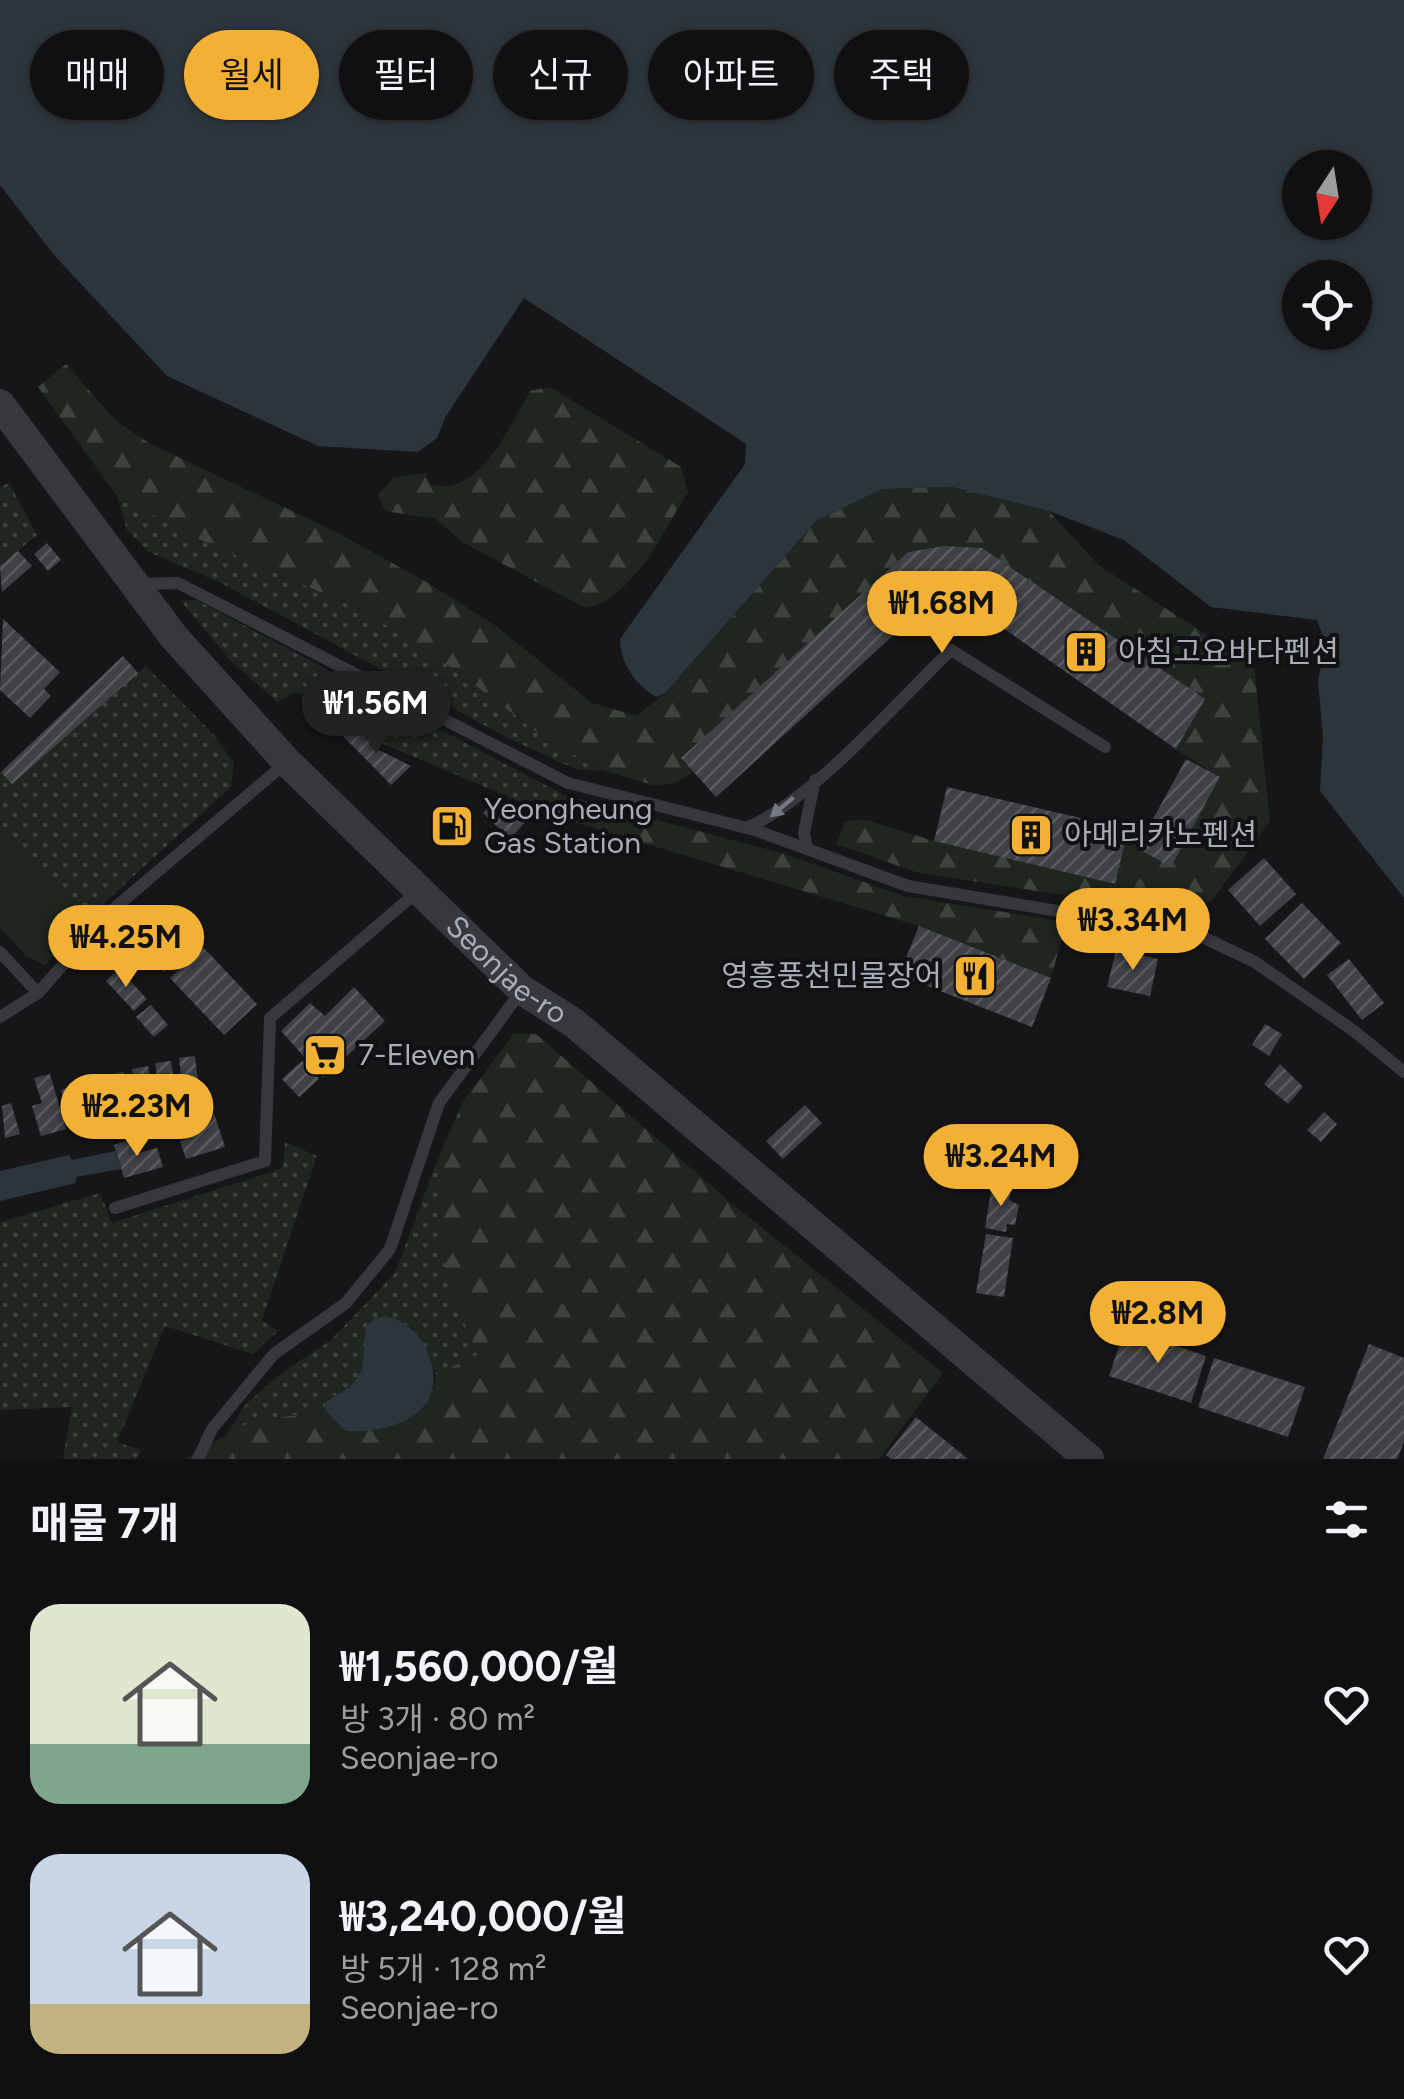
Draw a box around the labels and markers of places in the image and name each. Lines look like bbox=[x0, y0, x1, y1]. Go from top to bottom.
pin: ₩1.68M bbox=[861, 571, 1023, 656]
building icon: 아침고요바다펜션 bbox=[1063, 629, 1109, 675]
place label: 아침고요바다펜션 bbox=[1118, 633, 1339, 670]
pin: ₩1.56M bbox=[295, 671, 457, 756]
place label: Yeongheung Gas Station bbox=[484, 790, 653, 861]
fuel station icon: Yeongheung Gas Station bbox=[429, 803, 475, 849]
building icon: 아메리카노펜션 bbox=[1008, 812, 1054, 858]
place label: 아메리카노펜션 bbox=[1064, 816, 1257, 853]
pin: ₩3.34M bbox=[1052, 888, 1214, 973]
pin: ₩4.25M bbox=[45, 905, 207, 990]
restaurant icon: 영흥풍천민물장어 bbox=[952, 953, 998, 999]
place label: 영흥풍천민물장어 bbox=[721, 957, 942, 994]
supermarket icon: 7-Eleven bbox=[302, 1032, 348, 1078]
place label: 7-Eleven bbox=[358, 1036, 475, 1073]
pin: ₩2.23M bbox=[56, 1074, 218, 1159]
pin: ₩3.24M bbox=[920, 1124, 1082, 1209]
pin: ₩2.8M bbox=[1088, 1281, 1228, 1366]

